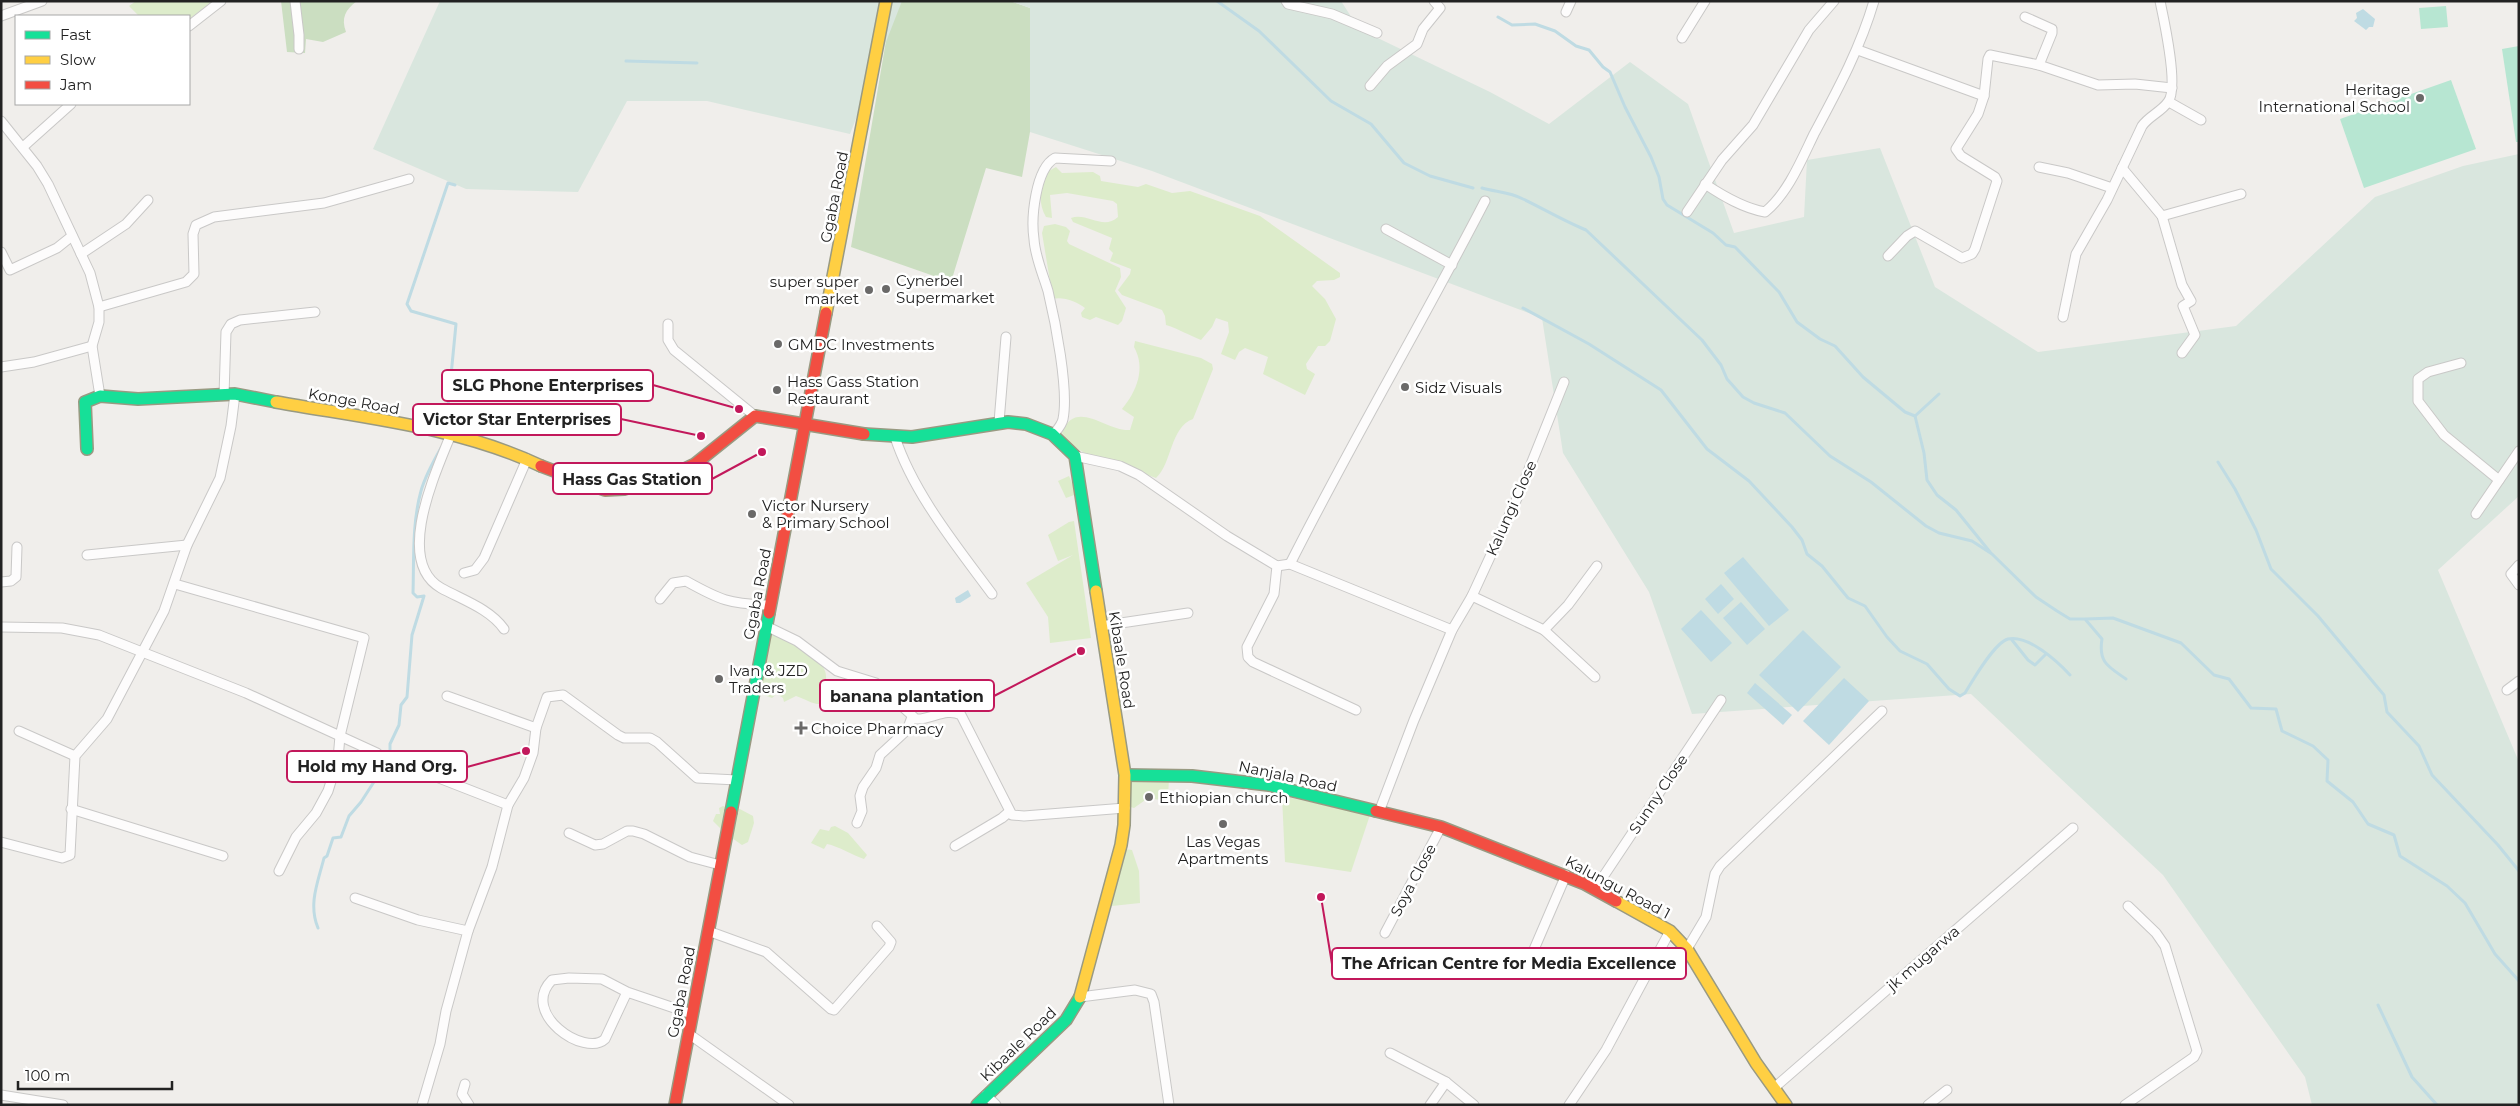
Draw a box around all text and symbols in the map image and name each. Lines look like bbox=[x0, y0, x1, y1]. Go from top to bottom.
legend bbox=[15, 15, 190, 105]
text: Fast bbox=[60, 25, 91, 44]
text: Slow bbox=[60, 50, 96, 69]
text: Jam bbox=[59, 75, 92, 94]
place label: Heritage International School bbox=[2259, 80, 2410, 116]
marker: Heritage International School bbox=[2414, 92, 2426, 104]
street label: Ggaba Road bbox=[816, 150, 852, 244]
place label: Cynerbel Supermarket bbox=[896, 271, 995, 307]
place label: super super market bbox=[770, 272, 859, 308]
marker: Cynerbel Supermarket bbox=[880, 283, 892, 295]
marker: super super market bbox=[863, 284, 875, 296]
place label: GMDC Investments bbox=[788, 335, 934, 354]
marker: GMDC Investments bbox=[772, 338, 784, 350]
callout: SLG Phone Enterprises bbox=[442, 370, 653, 401]
place label: Hass Gass Station Restaurant bbox=[787, 372, 919, 408]
text: SLG Phone Enterprises bbox=[453, 376, 644, 395]
place label: Sidz Visuals bbox=[1415, 378, 1502, 397]
marker: Sidz Visuals bbox=[1399, 381, 1411, 393]
street label: Konge Road bbox=[307, 384, 401, 418]
marker: Hass Gass Station Restaurant bbox=[771, 384, 783, 396]
callout: Victor Star Enterprises bbox=[413, 404, 621, 435]
text: Victor Star Enterprises bbox=[422, 410, 612, 429]
street label: Kalungi Close bbox=[1482, 457, 1540, 559]
callout: Hass Gas Station bbox=[553, 463, 712, 494]
text: Hass Gas Station bbox=[562, 470, 702, 489]
place label: Victor Nursery & Primary School bbox=[762, 496, 890, 532]
marker: Victor Nursery & Primary School bbox=[746, 508, 758, 520]
street label: Ggaba Road bbox=[739, 547, 775, 641]
street label: Kibaale Road bbox=[1105, 610, 1139, 710]
place label: Ivan & JZD Traders bbox=[729, 661, 808, 697]
marker: Ivan & JZD Traders bbox=[713, 673, 725, 685]
callout: banana plantation bbox=[820, 680, 994, 711]
text: banana plantation bbox=[830, 687, 984, 706]
place label: Choice Pharmacy bbox=[811, 719, 944, 738]
marker: Choice Pharmacy bbox=[795, 722, 807, 734]
callout: Hold my Hand Org. bbox=[287, 751, 467, 782]
street label: Sunny Close bbox=[1624, 751, 1692, 837]
street label: Nanjala Road bbox=[1237, 756, 1339, 796]
text: Hold my Hand Org. bbox=[297, 757, 457, 776]
place label: Ethiopian church bbox=[1159, 788, 1288, 807]
marker: Ethiopian church bbox=[1143, 791, 1155, 803]
marker: Las Vegas Apartments bbox=[1217, 818, 1229, 830]
place label: Las Vegas Apartments bbox=[1178, 832, 1268, 868]
street label: Soya Close bbox=[1386, 840, 1440, 920]
street label: Kalungu Road 1 bbox=[1562, 851, 1674, 923]
street label: jk mugarwa bbox=[1881, 921, 1963, 996]
street label: Ggaba Road bbox=[663, 945, 699, 1039]
callout: The African Centre for Media Excellence bbox=[1332, 948, 1686, 979]
text: The African Centre for Media Excellence bbox=[1342, 954, 1676, 973]
street label: Kibaale Road bbox=[976, 1003, 1060, 1085]
scale bar bbox=[18, 1058, 171, 1090]
text: 100 m bbox=[25, 1066, 70, 1085]

